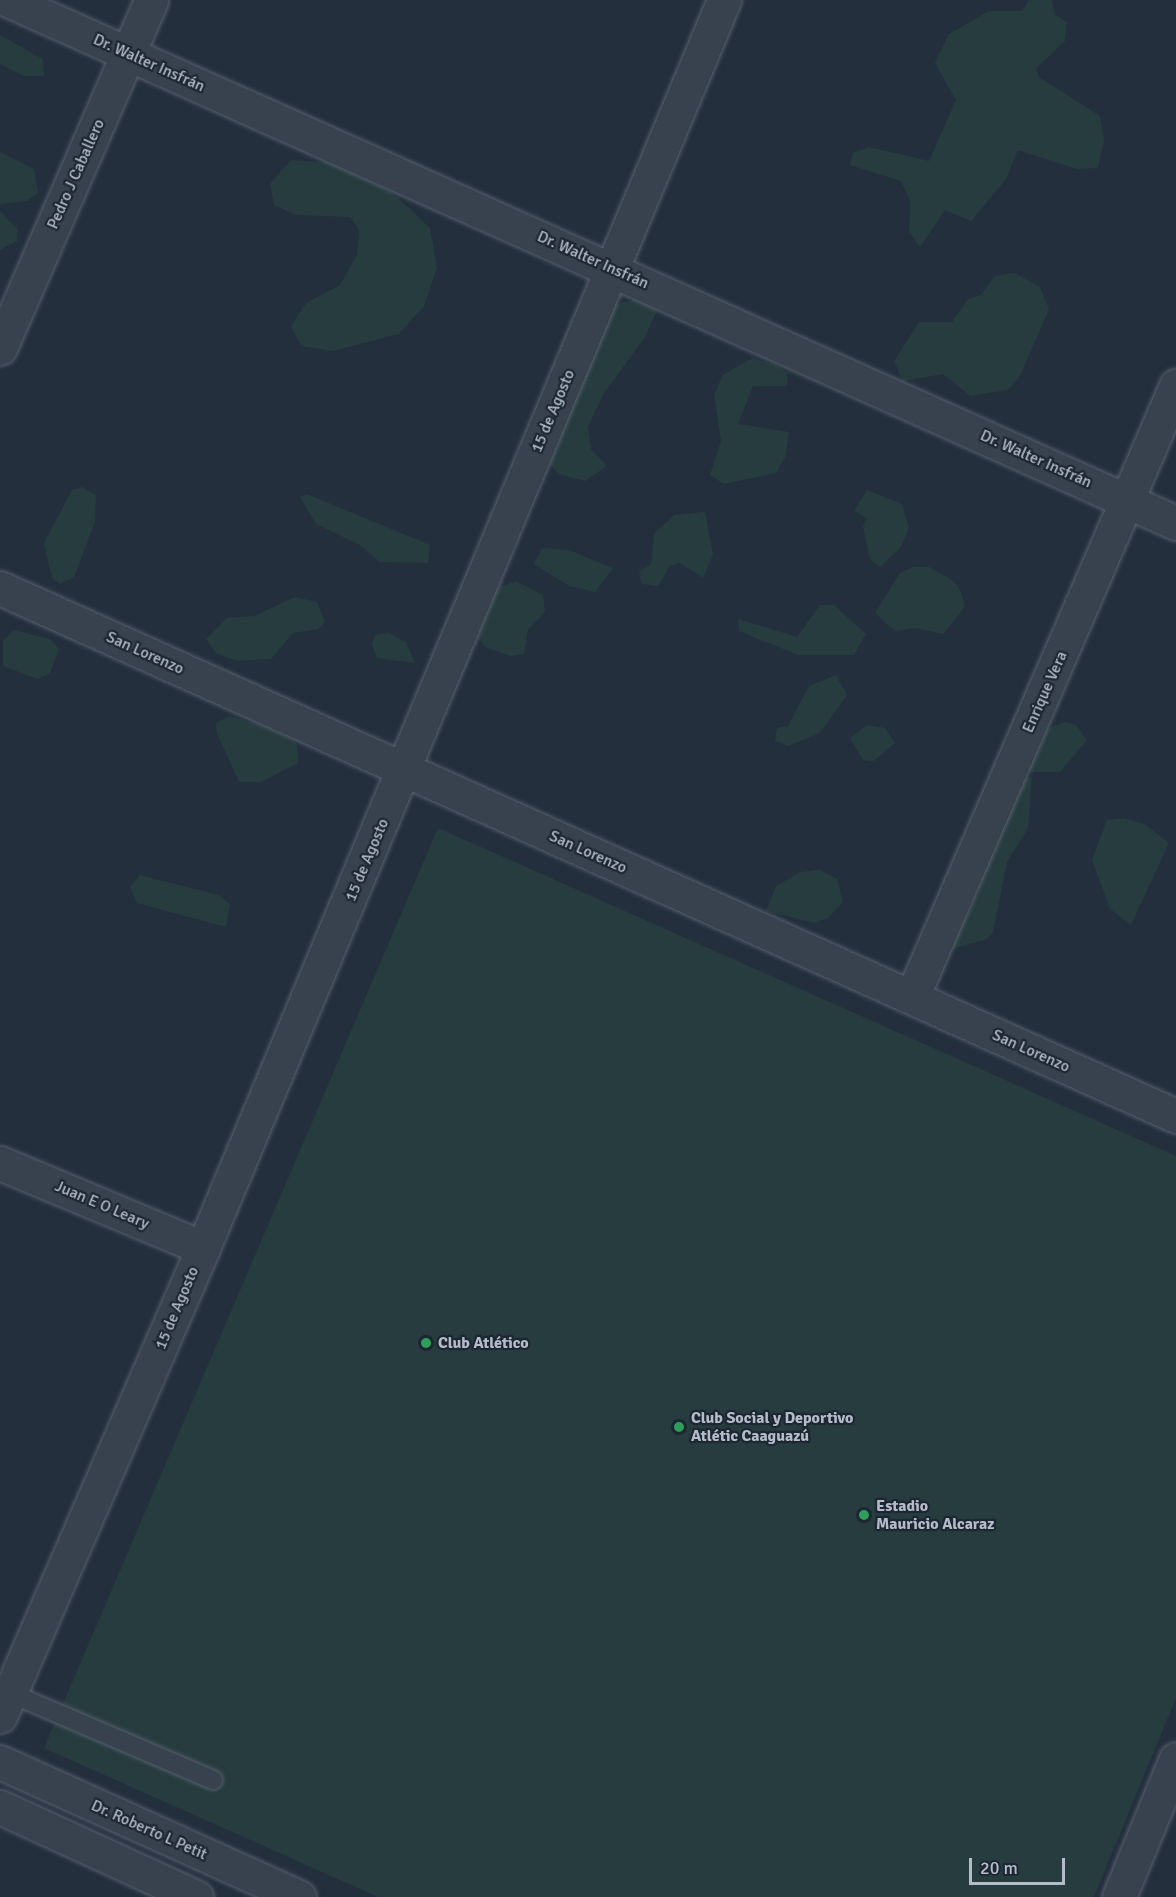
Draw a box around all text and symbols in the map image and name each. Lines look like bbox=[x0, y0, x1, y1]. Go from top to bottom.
street label: Dr. Walter Insfrán bbox=[90, 30, 208, 96]
street label: Pedro J Caballero bbox=[43, 116, 109, 232]
street label: Dr. Walter Insfrán bbox=[534, 227, 652, 293]
street label: 15 de Agosto bbox=[527, 367, 579, 455]
street label: Dr. Walter Insfrán bbox=[977, 426, 1095, 492]
street label: San Lorenzo bbox=[103, 627, 187, 679]
street label: Enrique Vera bbox=[1018, 648, 1072, 736]
street label: 15 de Agosto bbox=[341, 816, 393, 904]
street label: San Lorenzo bbox=[546, 826, 630, 878]
street label: San Lorenzo bbox=[989, 1025, 1073, 1077]
street label: Juan E O Leary bbox=[52, 1176, 152, 1234]
street label: 15 de Agosto bbox=[151, 1264, 203, 1352]
place label: Club Atlético bbox=[438, 1333, 529, 1353]
marker: Club Atlético bbox=[419, 1336, 433, 1350]
place label: Club Social y Deportivo Atlétic Caaguazú bbox=[691, 1408, 853, 1446]
marker: Club Social y Deportivo Atlétic Caaguazú bbox=[672, 1420, 686, 1434]
place label: Estadio Mauricio Alcaraz bbox=[876, 1496, 994, 1534]
marker: Estadio Mauricio Alcaraz bbox=[857, 1508, 871, 1522]
street label: Dr. Roberto L Petit bbox=[88, 1796, 210, 1864]
scale bar bbox=[972, 1846, 1068, 1884]
text: 20 m bbox=[980, 1857, 1018, 1879]

